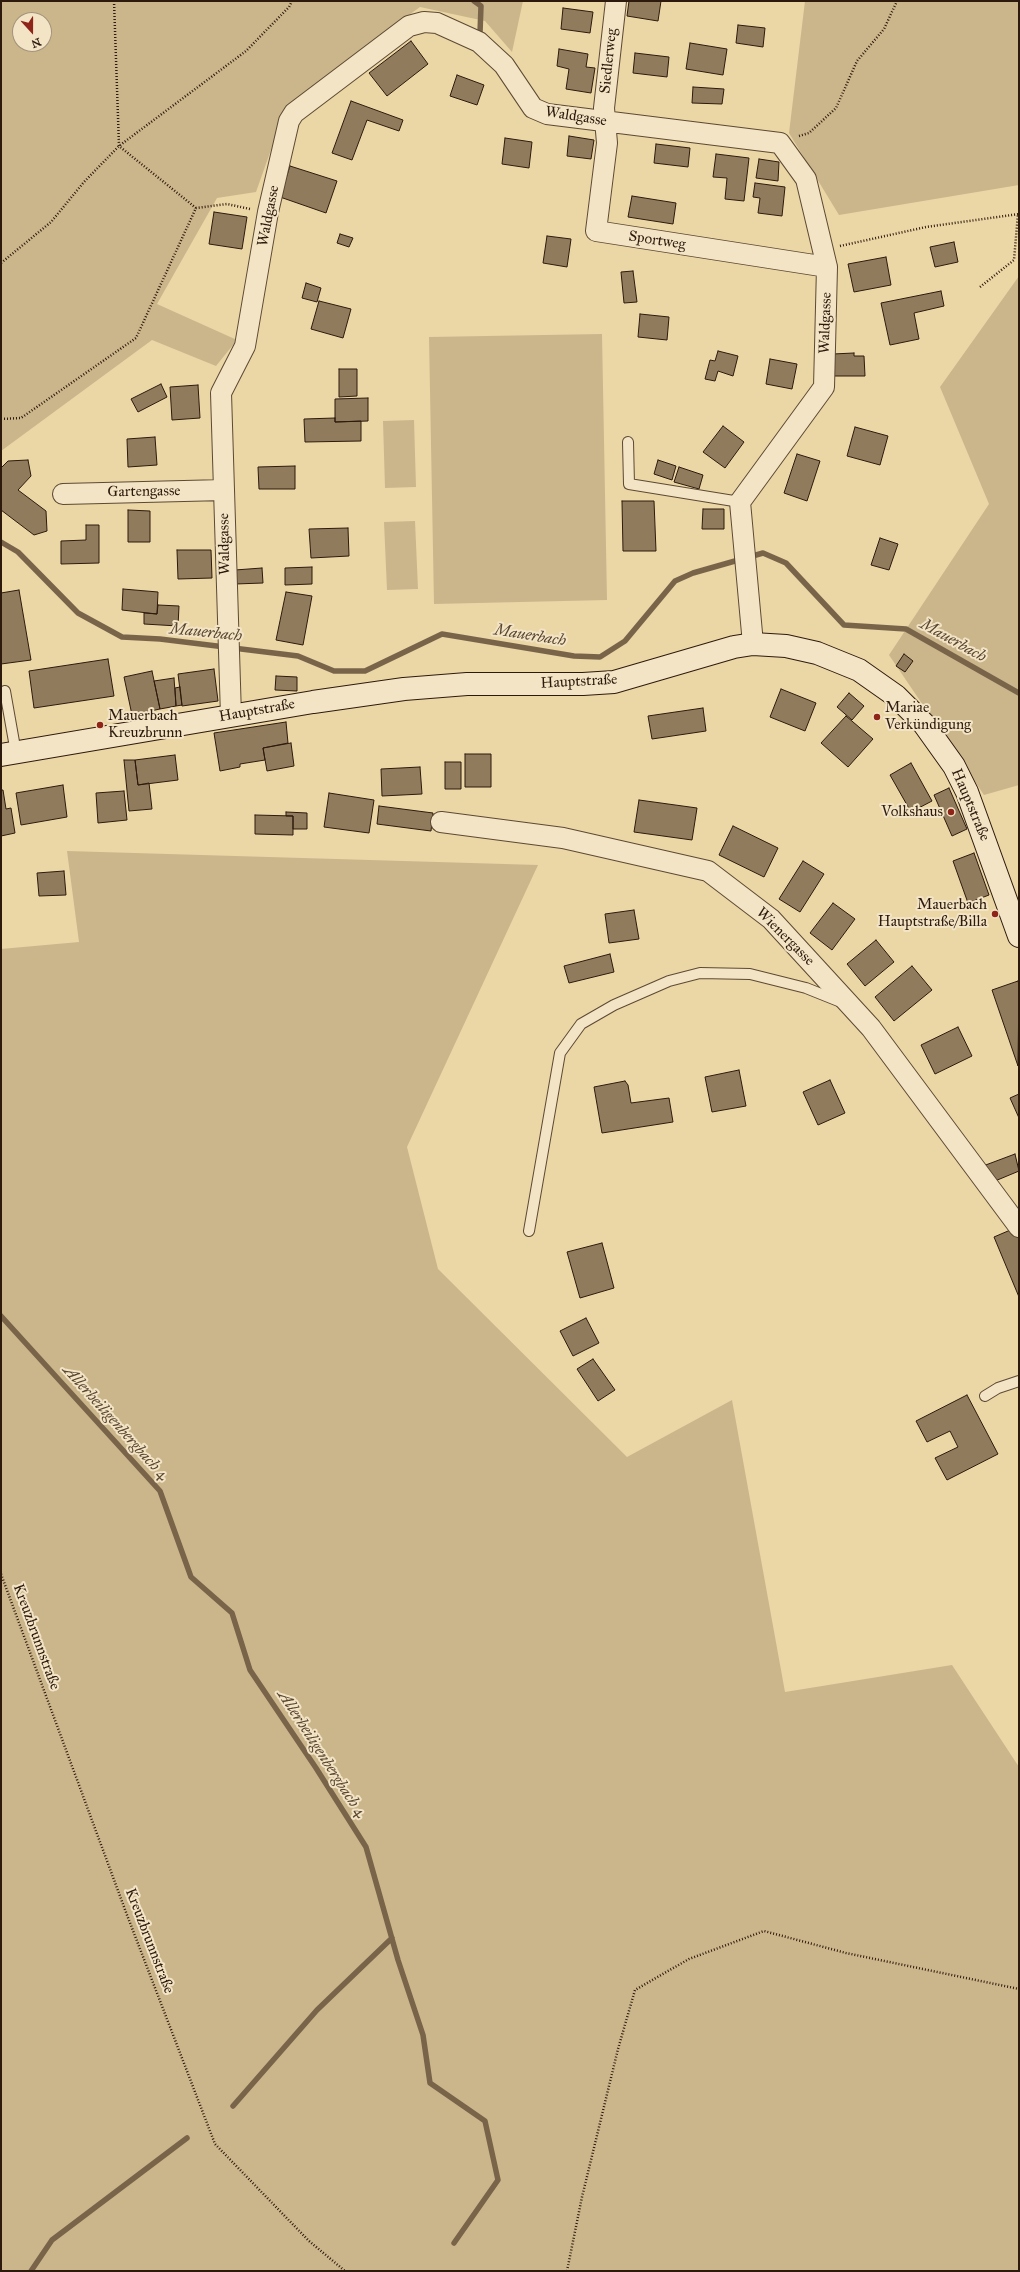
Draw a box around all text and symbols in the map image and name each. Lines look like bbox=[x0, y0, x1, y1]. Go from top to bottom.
north arrow bbox=[12, 12, 52, 52]
street label: Siedlerweg bbox=[597, 28, 621, 94]
text: N bbox=[29, 35, 43, 50]
street label: Waldgasse bbox=[544, 103, 608, 131]
street label: Waldgasse bbox=[254, 184, 284, 248]
street label: Sportweg bbox=[627, 228, 687, 254]
street label: Waldgasse bbox=[816, 292, 836, 354]
street label: Gartengasse bbox=[107, 482, 181, 502]
street label: Waldgasse bbox=[215, 513, 235, 575]
water label: Mauerbach bbox=[917, 615, 989, 667]
water label: Mauerbach bbox=[169, 620, 243, 646]
water label: Mauerbach bbox=[493, 621, 567, 651]
street label: Hauptstraße bbox=[540, 671, 618, 693]
street label: Hauptstraße bbox=[218, 695, 296, 727]
place label: Mariae Verkündigung bbox=[885, 699, 971, 734]
place label: Mauerbach Kreuzbrunn bbox=[108, 707, 182, 742]
marker: Mariae Verkündigung bbox=[872, 712, 882, 722]
marker: Mauerbach Kreuzbrunn bbox=[95, 720, 105, 730]
street label: Hauptstraße bbox=[947, 766, 993, 844]
place label: Volkshaus bbox=[881, 803, 943, 821]
marker: Volkshaus bbox=[946, 807, 956, 817]
place label: Mauerbach Hauptstraße/Billa bbox=[878, 896, 987, 931]
street label: Wienergasse bbox=[752, 904, 818, 970]
marker: Mauerbach Hauptstraße/Billa bbox=[990, 909, 1000, 919]
water label: Allerheiligenbergbach 4 bbox=[58, 1361, 172, 1485]
street label: Kreuzbrunnstraße bbox=[9, 1582, 63, 1692]
water label: Allerheiligenbergbach 4 bbox=[273, 1687, 369, 1821]
street label: Kreuzbrunnstraße bbox=[121, 1886, 177, 1996]

